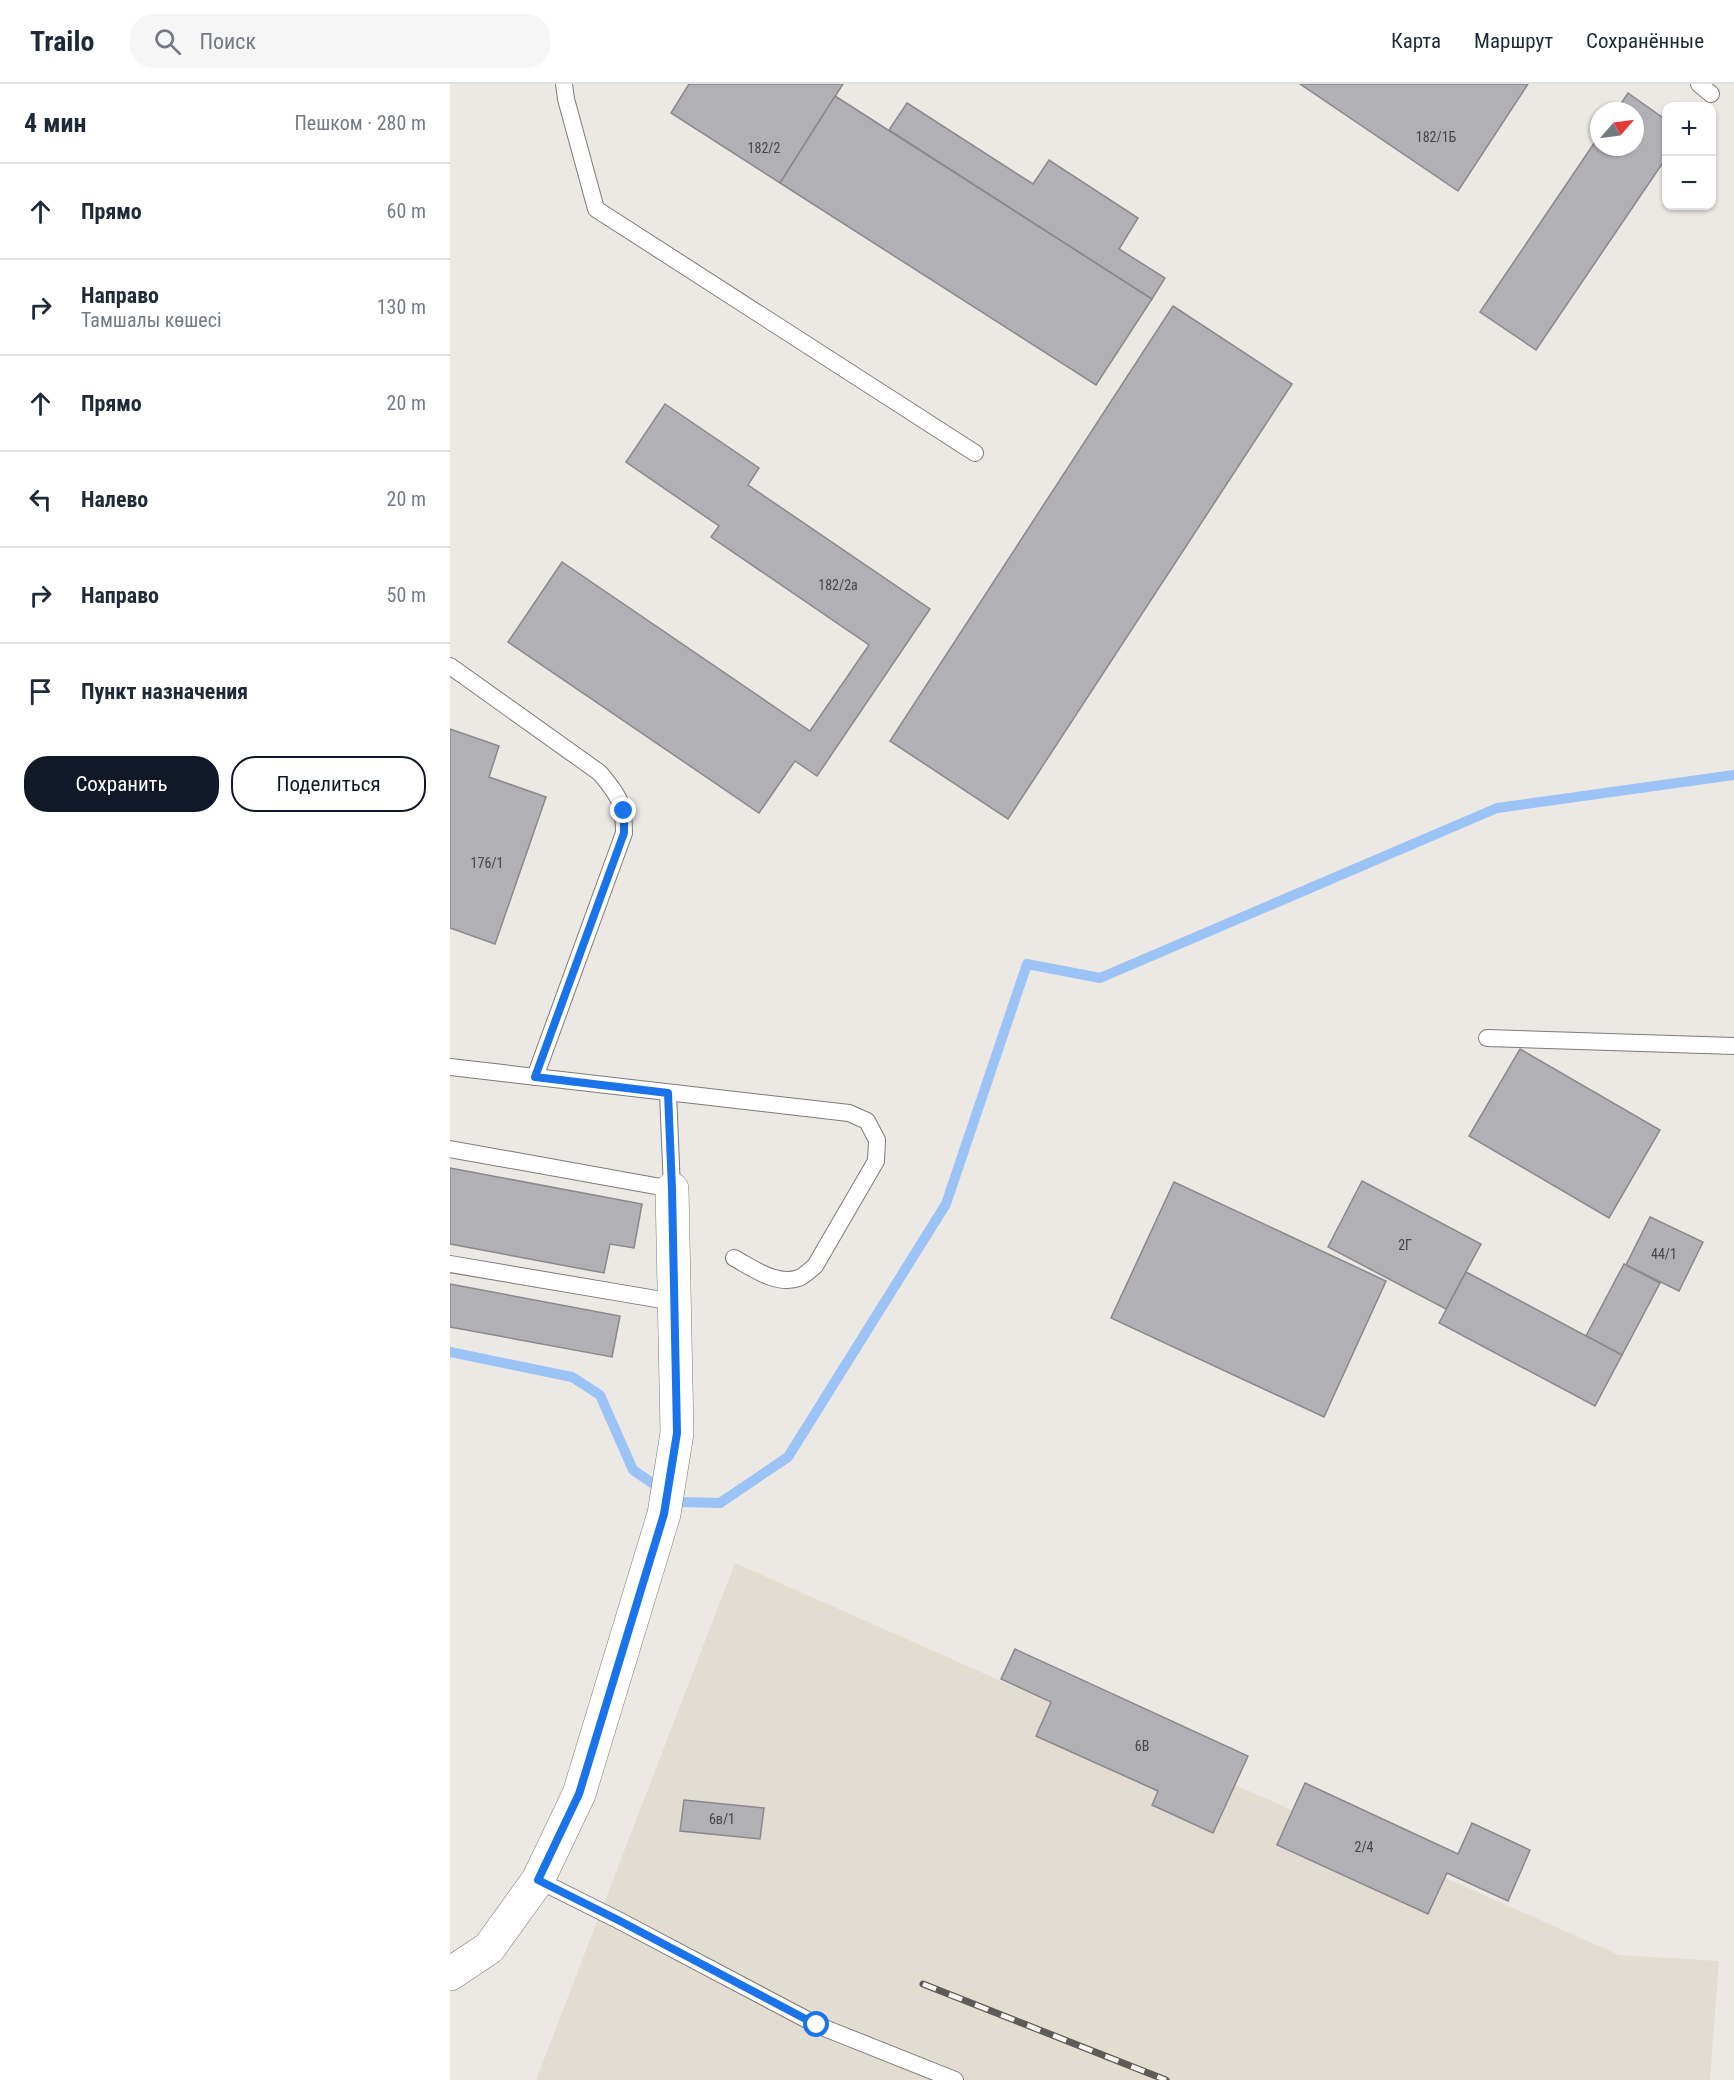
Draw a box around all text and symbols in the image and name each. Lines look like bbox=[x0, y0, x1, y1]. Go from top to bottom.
search box bbox=[130, 14, 550, 68]
text: Trailo bbox=[30, 25, 94, 58]
icon: search bbox=[151, 25, 184, 58]
text: Поиск bbox=[199, 29, 256, 54]
text: Карта bbox=[1391, 29, 1441, 53]
text: Маршрут bbox=[1474, 29, 1553, 53]
text: Сохранённые bbox=[1586, 29, 1704, 53]
north arrow bbox=[1590, 102, 1644, 156]
map controls bbox=[1662, 102, 1716, 210]
button: + bbox=[1662, 102, 1716, 156]
text: 4 мин bbox=[24, 108, 86, 138]
text: Пешком · 280 m bbox=[294, 111, 426, 135]
house number: 182/1Б bbox=[1416, 129, 1457, 145]
house number: 182/2 bbox=[748, 140, 781, 156]
button: − bbox=[1662, 156, 1716, 210]
icon: ahead bbox=[24, 195, 57, 228]
text: Прямо bbox=[81, 199, 142, 224]
text: 60 m bbox=[387, 199, 426, 223]
text: Направо bbox=[81, 283, 159, 308]
icon: right bbox=[24, 291, 57, 324]
text: 130 m bbox=[377, 295, 426, 319]
text: Тамшалы көшесі bbox=[81, 308, 222, 332]
icon: ahead bbox=[24, 387, 57, 420]
text: Прямо bbox=[81, 391, 142, 416]
text: 20 m bbox=[387, 391, 426, 415]
icon: left bbox=[24, 483, 57, 516]
text: Налево bbox=[81, 487, 148, 512]
text: 20 m bbox=[387, 487, 426, 511]
house number: 182/2а bbox=[818, 577, 858, 593]
icon: right bbox=[24, 579, 57, 612]
text: Направо bbox=[81, 583, 159, 608]
text: 50 m bbox=[387, 583, 426, 607]
icon: arrive bbox=[24, 675, 57, 708]
text: Пункт назначения bbox=[81, 679, 248, 704]
button: Сохранить bbox=[24, 756, 219, 812]
button: Поделиться bbox=[231, 756, 426, 812]
route end bbox=[610, 797, 636, 823]
house number: 176/1 bbox=[471, 855, 503, 871]
house number: 2Г bbox=[1398, 1237, 1412, 1253]
house number: 44/1 bbox=[1651, 1246, 1677, 1262]
house number: 6В bbox=[1135, 1738, 1149, 1754]
house number: 6в/1 bbox=[709, 1811, 735, 1827]
house number: 2/4 bbox=[1354, 1839, 1374, 1855]
route start bbox=[803, 2011, 829, 2037]

